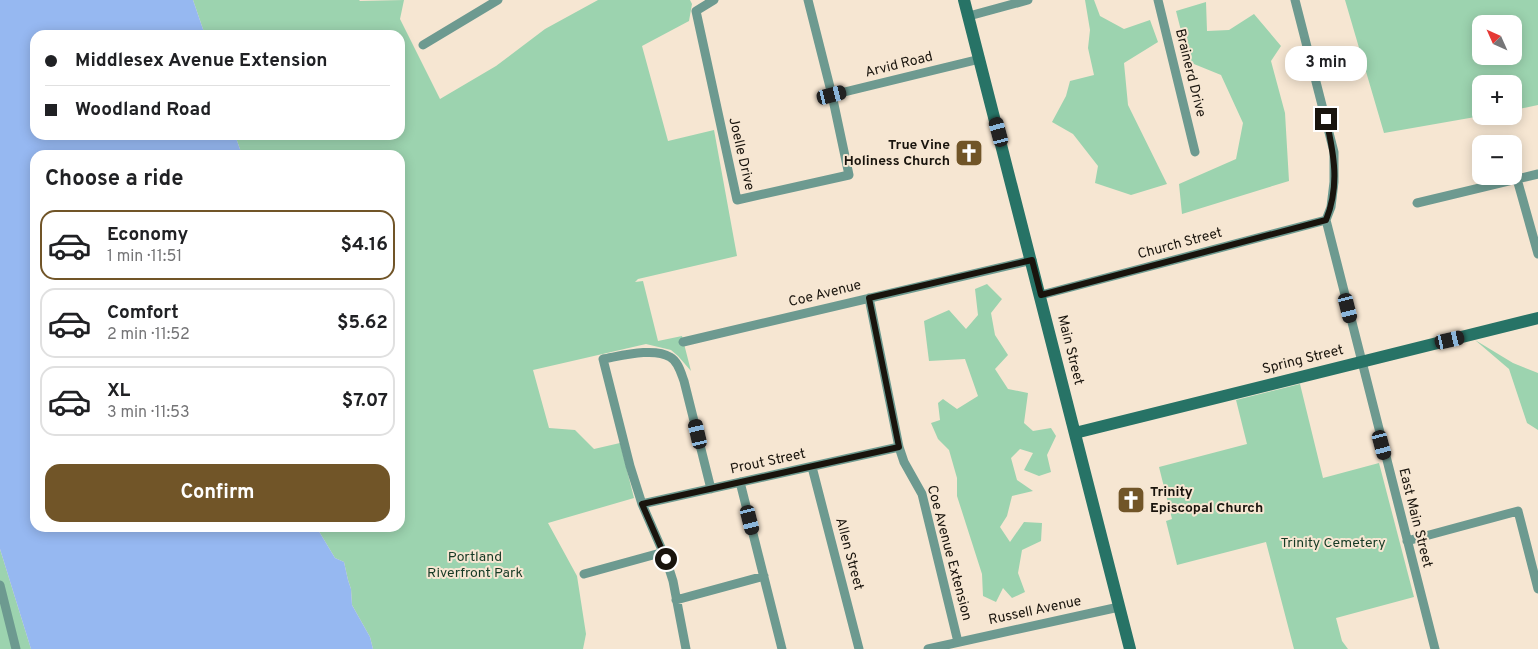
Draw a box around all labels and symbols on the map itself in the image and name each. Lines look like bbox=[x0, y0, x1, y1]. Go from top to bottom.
north arrow bbox=[1472, 15, 1522, 65]
street label: Brainerd Drive bbox=[1171, 27, 1209, 119]
callout: 3 min bbox=[1285, 46, 1367, 82]
street label: Arvid Road bbox=[863, 48, 935, 82]
car bbox=[815, 84, 848, 106]
route end bbox=[1315, 108, 1337, 130]
street label: Joelle Drive bbox=[724, 116, 758, 192]
car bbox=[987, 116, 1010, 148]
place label: True Vine Holiness Church bbox=[844, 137, 950, 170]
church icon: True Vine Holiness Church bbox=[954, 138, 984, 168]
street label: Church Street bbox=[1136, 225, 1224, 263]
street label: Coe Avenue bbox=[787, 277, 863, 311]
car bbox=[1337, 292, 1358, 324]
street label: Main Street bbox=[1053, 313, 1087, 387]
car bbox=[1433, 329, 1466, 351]
street label: Spring Street bbox=[1261, 342, 1345, 378]
car bbox=[687, 418, 708, 450]
car bbox=[1370, 429, 1393, 461]
street label: Prout Street bbox=[729, 446, 807, 478]
street label: East Main Street bbox=[1394, 466, 1436, 570]
street label: Coe Avenue Extension bbox=[923, 483, 975, 623]
place label: Trinity Episcopal Church bbox=[1150, 484, 1263, 517]
church icon: Trinity Episcopal Church bbox=[1116, 485, 1146, 515]
car bbox=[739, 504, 760, 536]
street label: Allen Street bbox=[831, 516, 867, 592]
park label: Trinity Cemetery bbox=[1280, 535, 1386, 552]
route start bbox=[655, 548, 677, 570]
park label: Portland Riverfront Park bbox=[427, 549, 523, 582]
street label: Russell Avenue bbox=[987, 593, 1083, 629]

